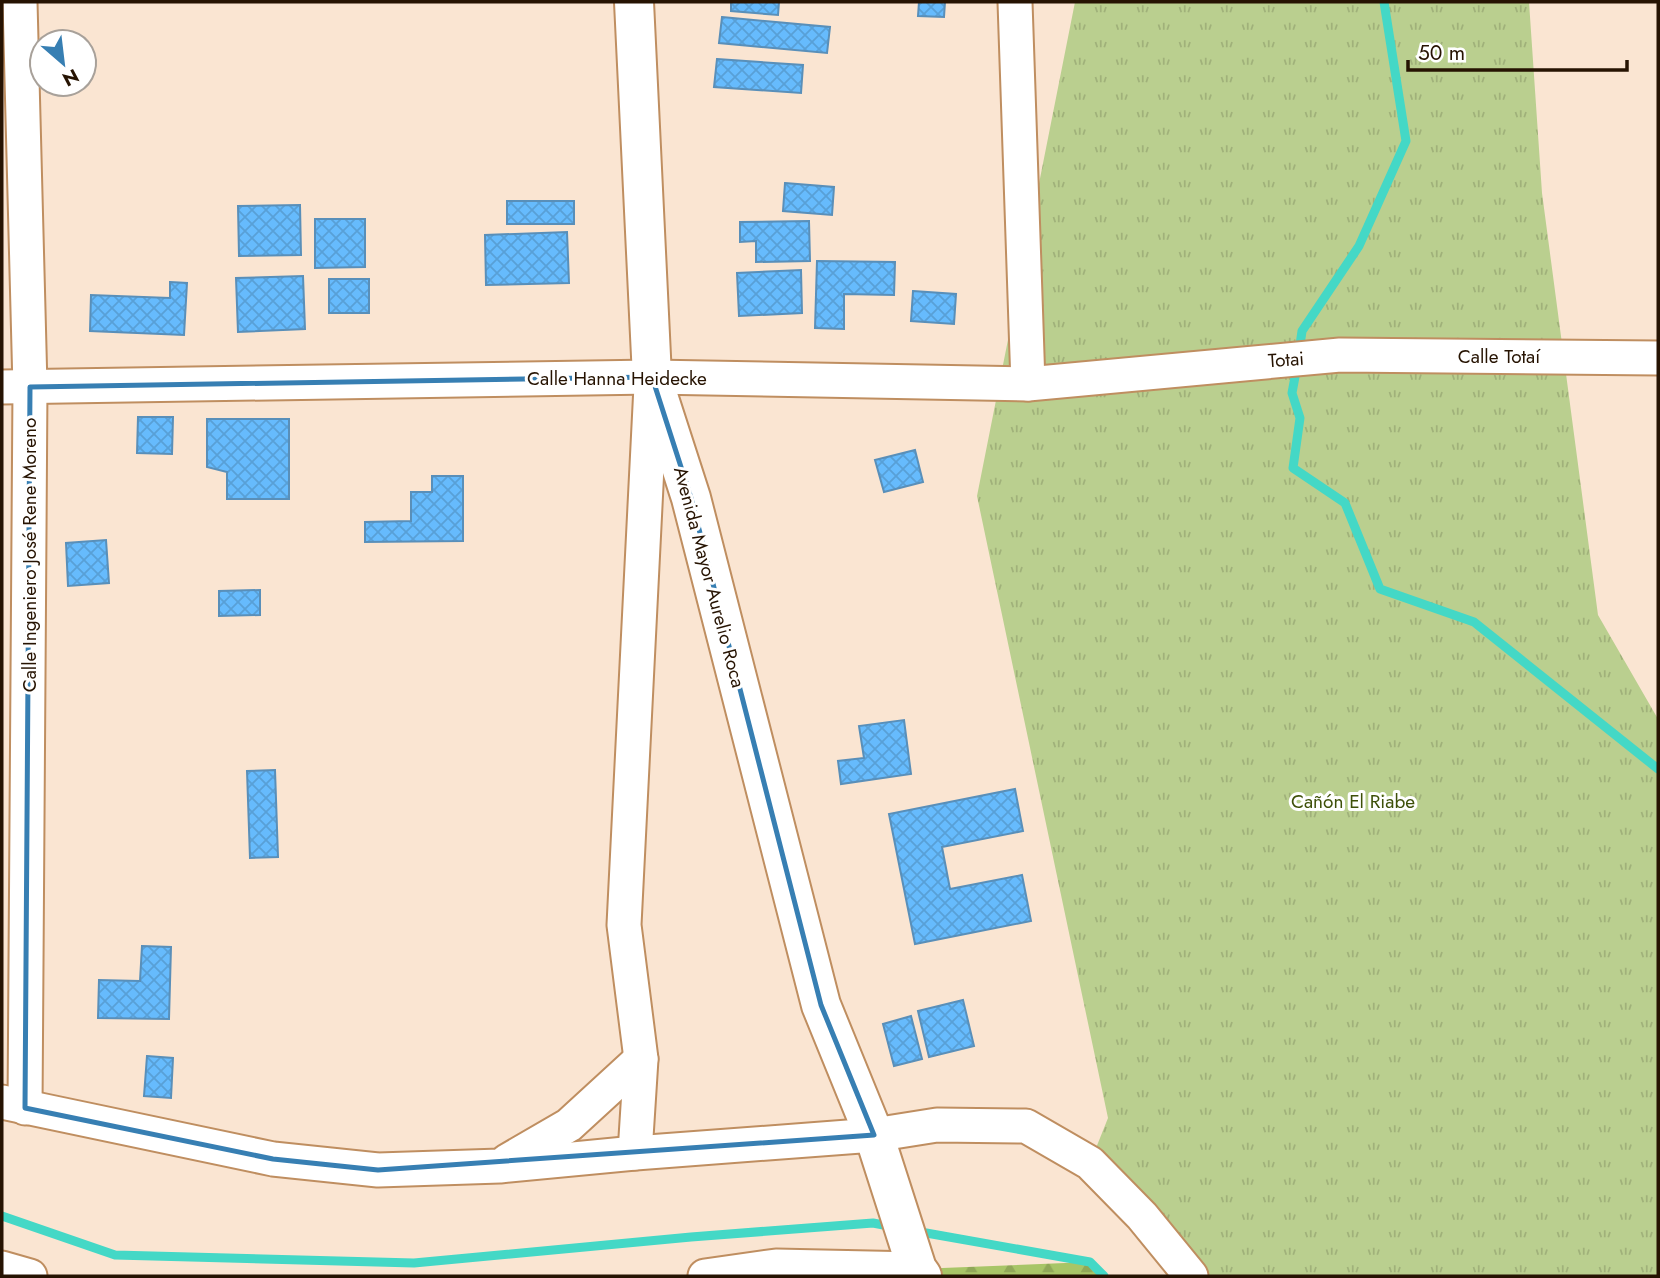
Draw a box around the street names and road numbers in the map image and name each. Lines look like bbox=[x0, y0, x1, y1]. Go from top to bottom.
street label: Calle Totaí bbox=[1458, 343, 1541, 370]
street label: Totai bbox=[1267, 345, 1305, 374]
street label: Calle Hanna Heidecke bbox=[527, 365, 707, 392]
street label: Calle Ingeniero José Rene Moreno bbox=[16, 418, 43, 692]
street label: Avenida Mayor Aurelio Roca bbox=[667, 464, 752, 691]

